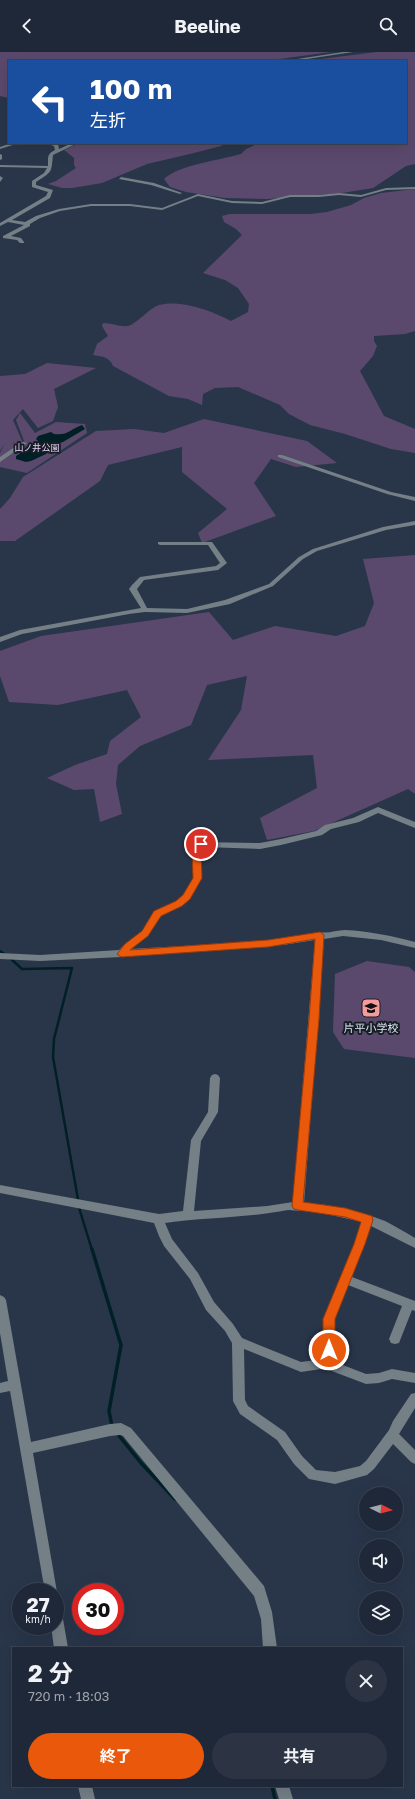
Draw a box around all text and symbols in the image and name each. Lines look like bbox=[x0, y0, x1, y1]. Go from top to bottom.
icon: back bbox=[16, 15, 38, 37]
text: Beeline bbox=[174, 15, 241, 37]
icon: search bbox=[377, 15, 399, 37]
text: 100 m bbox=[90, 72, 172, 105]
icon: left bbox=[24, 76, 76, 128]
text: 左折 bbox=[90, 109, 126, 131]
park label: 山ノ井公園 bbox=[14, 442, 60, 453]
pin bbox=[184, 827, 218, 861]
icon: arrive bbox=[190, 833, 212, 855]
school or university icon: 片平小学校 bbox=[360, 997, 382, 1019]
place label: 片平小学校 bbox=[344, 1021, 399, 1034]
position arrow bbox=[308, 1329, 350, 1371]
north arrow bbox=[359, 1487, 403, 1531]
map controls bbox=[359, 1487, 403, 1635]
button: sound bbox=[359, 1539, 403, 1583]
speed limit sign: 30 bbox=[72, 1583, 124, 1635]
button: layers bbox=[359, 1591, 403, 1635]
text: 27 bbox=[26, 1592, 50, 1616]
text: km/h bbox=[25, 1613, 51, 1625]
text: 2 分 bbox=[28, 1658, 73, 1687]
button: close bbox=[345, 1660, 387, 1702]
text: 720 m · 18:03 bbox=[28, 1688, 109, 1704]
button: 終了 bbox=[28, 1733, 204, 1779]
button: 共有 bbox=[212, 1733, 387, 1779]

